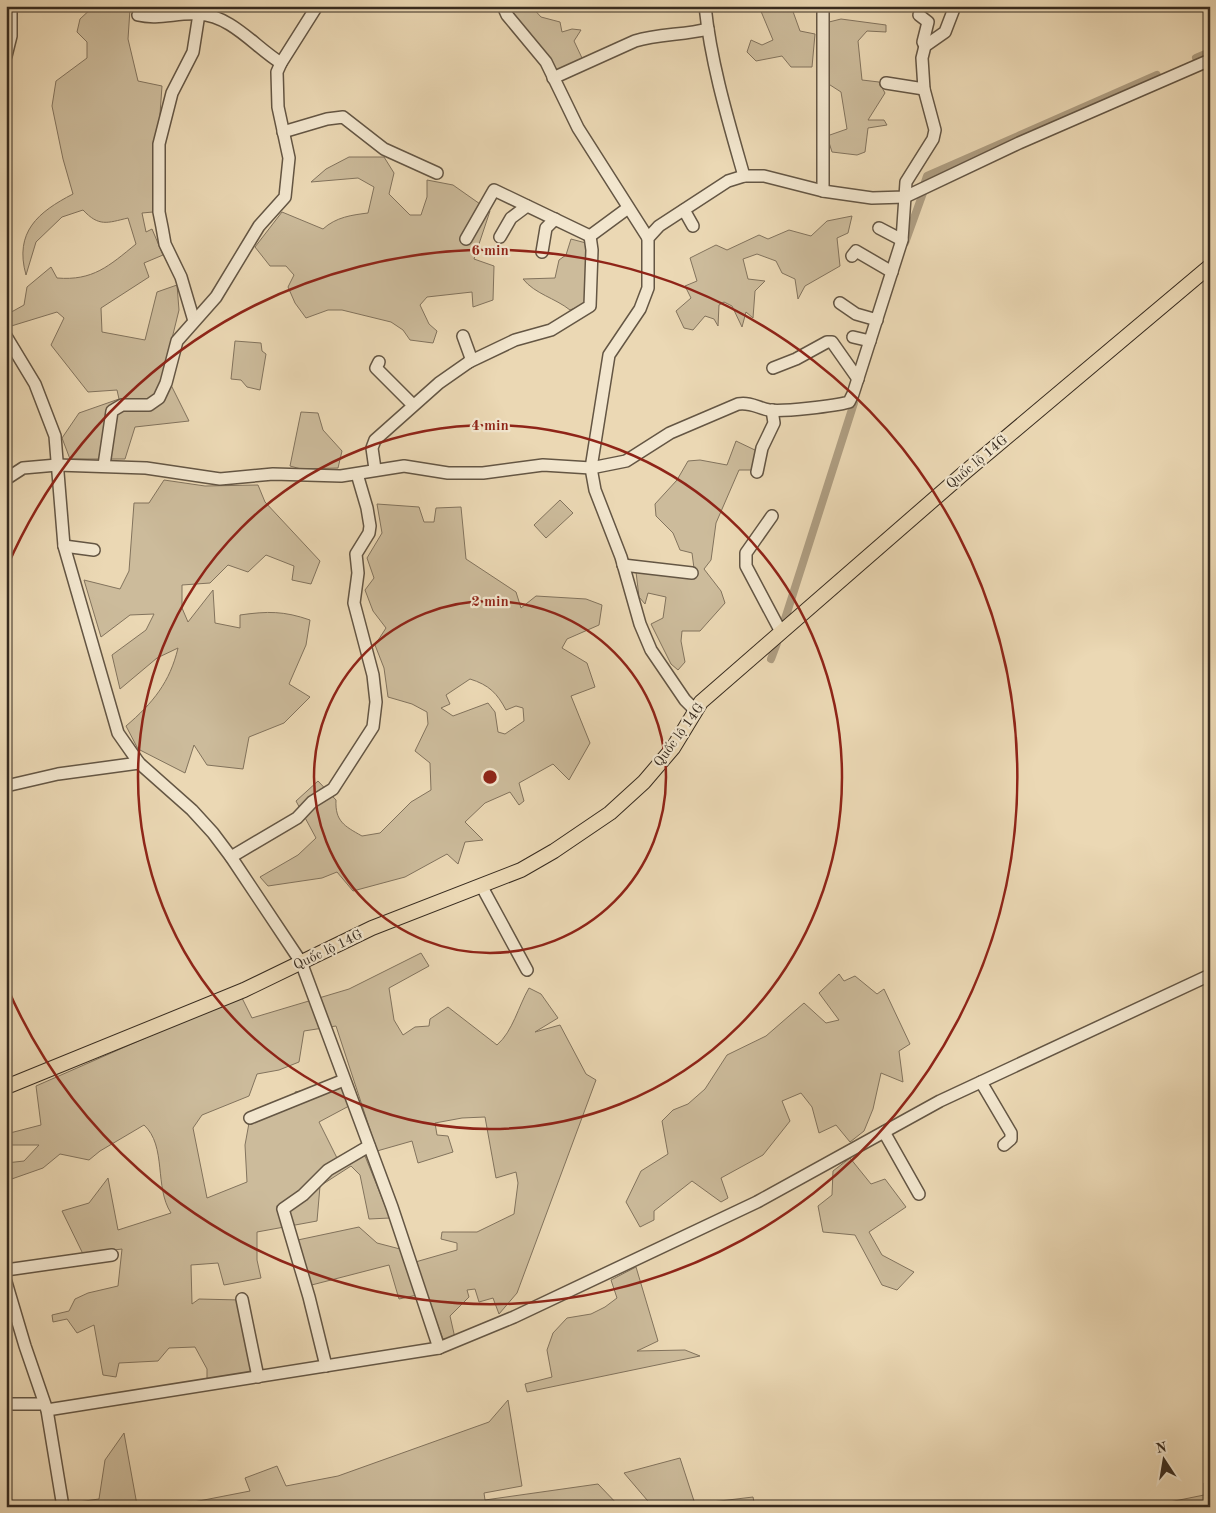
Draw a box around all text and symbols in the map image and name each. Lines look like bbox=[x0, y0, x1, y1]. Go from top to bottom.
text: 6 min bbox=[471, 244, 509, 259]
text: 4 min bbox=[471, 419, 509, 434]
street label: Quốc lộ 14G bbox=[943, 432, 1010, 492]
text: 2 min bbox=[471, 595, 509, 610]
street label: Quốc lộ 14G bbox=[650, 700, 707, 770]
centre of rings bbox=[481, 768, 499, 786]
street label: Quốc lộ 14G bbox=[291, 926, 365, 973]
north arrow bbox=[1138, 1436, 1188, 1486]
text: N bbox=[1155, 1440, 1168, 1456]

